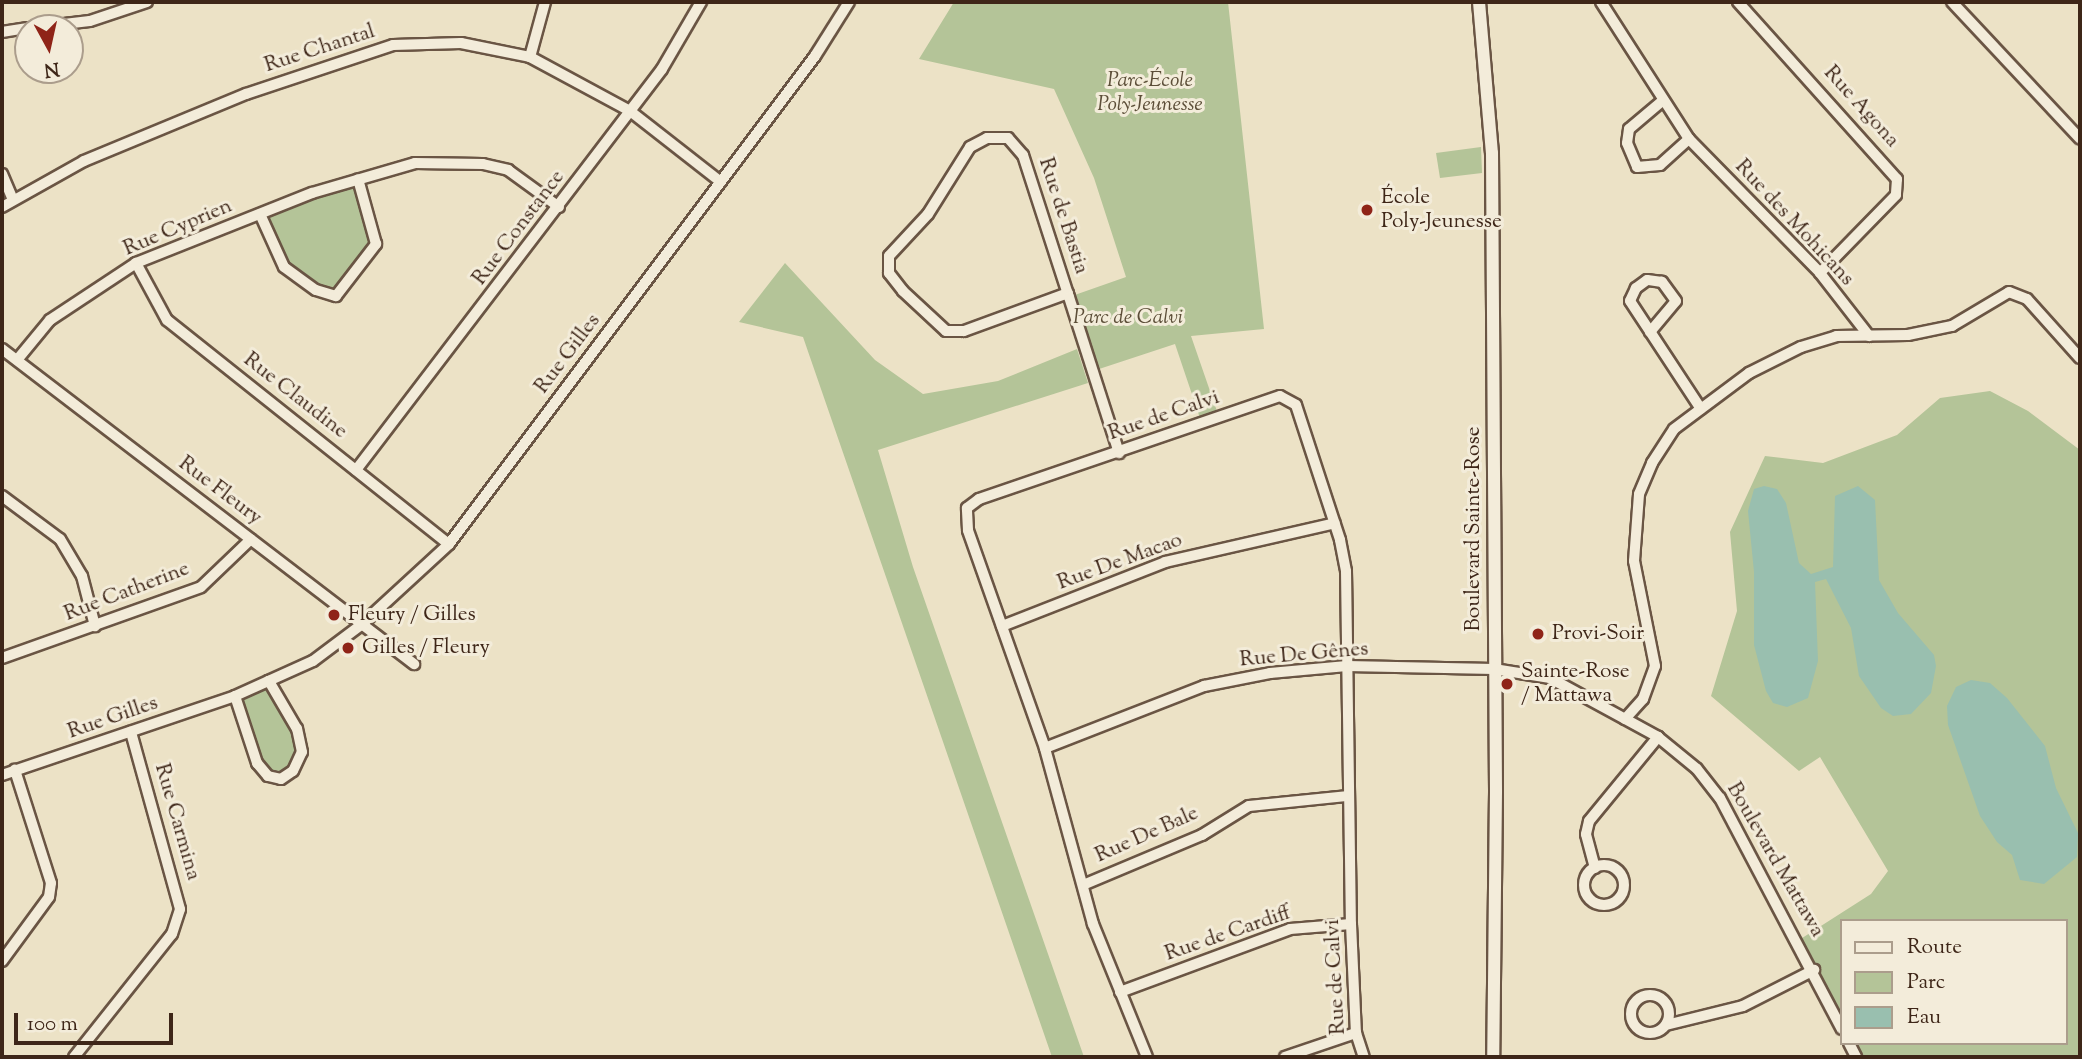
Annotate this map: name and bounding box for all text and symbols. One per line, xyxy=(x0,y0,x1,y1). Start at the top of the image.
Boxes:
north arrow xyxy=(14,14,84,84)
street label: Rue Chantal xyxy=(262,19,378,79)
text: N xyxy=(42,54,61,83)
street label: Rue Agona xyxy=(1818,61,1904,153)
park label: Parc-École Poly-Jeunesse xyxy=(1097,68,1203,118)
street label: Rue de Bastia xyxy=(1032,155,1094,277)
street label: Rue des Mohicans xyxy=(1729,155,1859,291)
street label: Rue Constance xyxy=(468,165,570,291)
place label: École Poly-Jeunesse xyxy=(1381,185,1502,235)
street label: Rue Cyprien xyxy=(120,194,236,262)
marker: École Poly-Jeunesse xyxy=(1359,202,1375,218)
park label: Parc de Calvi xyxy=(1073,305,1183,331)
street label: Rue Gilles xyxy=(530,309,606,399)
street label: Rue Claudine xyxy=(238,348,352,444)
street label: Rue de Calvi xyxy=(1105,385,1223,447)
street label: Boulevard Sainte-Rose xyxy=(1461,427,1487,631)
street label: Rue Fleury xyxy=(173,451,267,531)
street label: Rue De Macao xyxy=(1054,528,1186,596)
street label: Rue Catherine xyxy=(61,557,193,627)
place label: Fleury / Gilles xyxy=(348,602,476,628)
marker: Fleury / Gilles xyxy=(326,607,342,623)
place label: Provi-Soir xyxy=(1552,621,1644,647)
marker: Provi-Soir xyxy=(1530,626,1546,642)
place label: Gilles / Fleury xyxy=(362,635,490,661)
street label: Rue De Gênes xyxy=(1239,637,1369,673)
marker: Gilles / Fleury xyxy=(340,640,356,656)
place label: Sainte-Rose / Mattawa xyxy=(1521,659,1629,709)
marker: Sainte-Rose / Mattawa xyxy=(1499,676,1515,692)
street label: Rue Gilles xyxy=(65,691,161,745)
street label: Rue Carmina xyxy=(148,761,206,883)
street label: Boulevard Mattawa xyxy=(1720,778,1830,942)
street label: Rue De Bale xyxy=(1092,801,1202,869)
street label: Rue de Cardiff xyxy=(1162,901,1294,967)
street label: Rue de Calvi xyxy=(1320,919,1352,1035)
legend xyxy=(1840,919,2068,1045)
text: Route xyxy=(1907,933,1962,963)
text: Parc xyxy=(1907,968,1945,998)
scale bar xyxy=(18,1000,177,1044)
text: Eau xyxy=(1907,1003,1941,1033)
text: 100 m xyxy=(27,1010,78,1040)

